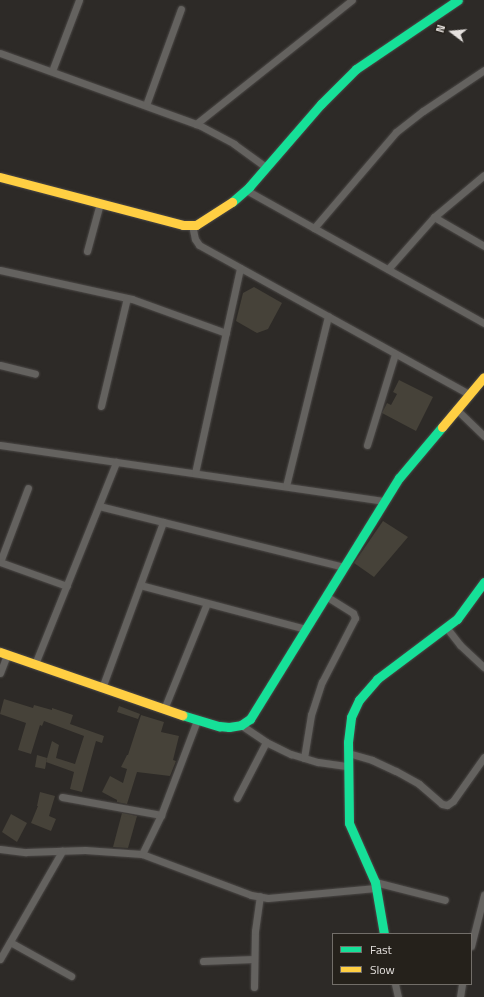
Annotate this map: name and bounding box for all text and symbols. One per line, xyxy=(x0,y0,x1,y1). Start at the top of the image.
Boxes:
north arrow xyxy=(432,12,472,52)
text: N xyxy=(432,23,449,35)
legend xyxy=(332,933,472,985)
text: Fast xyxy=(370,940,392,959)
text: Slow xyxy=(370,960,395,979)

